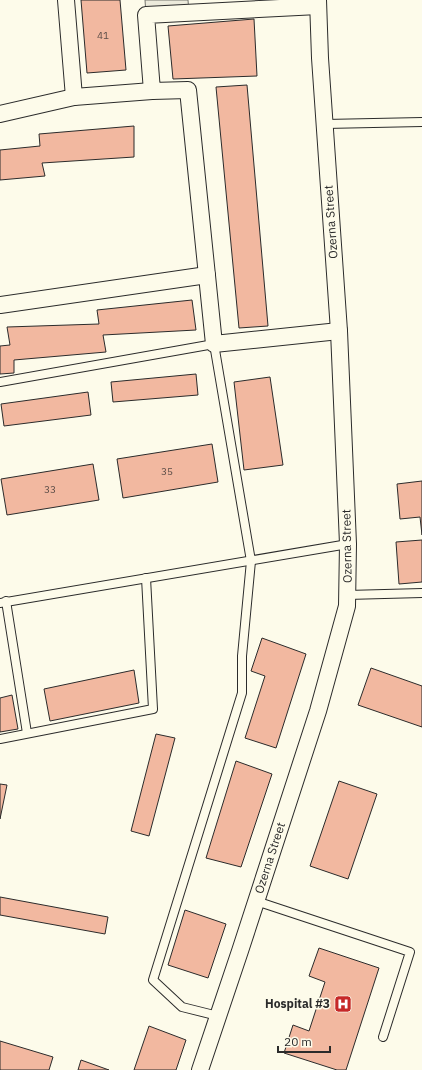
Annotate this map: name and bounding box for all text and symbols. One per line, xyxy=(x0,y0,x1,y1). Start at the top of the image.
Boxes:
house number: 41 xyxy=(97,29,109,42)
street label: Ozerna Street xyxy=(320,185,341,259)
house number: 35 xyxy=(161,465,173,478)
house number: 33 xyxy=(44,483,56,496)
street label: Ozerna Street xyxy=(338,509,355,583)
street label: Ozerna Street xyxy=(251,820,288,895)
hospital icon: Hospital #3 xyxy=(333,994,353,1014)
place label: Hospital #3 xyxy=(265,996,330,1011)
scale bar xyxy=(278,1028,330,1054)
text: 20 m xyxy=(284,1034,312,1049)

